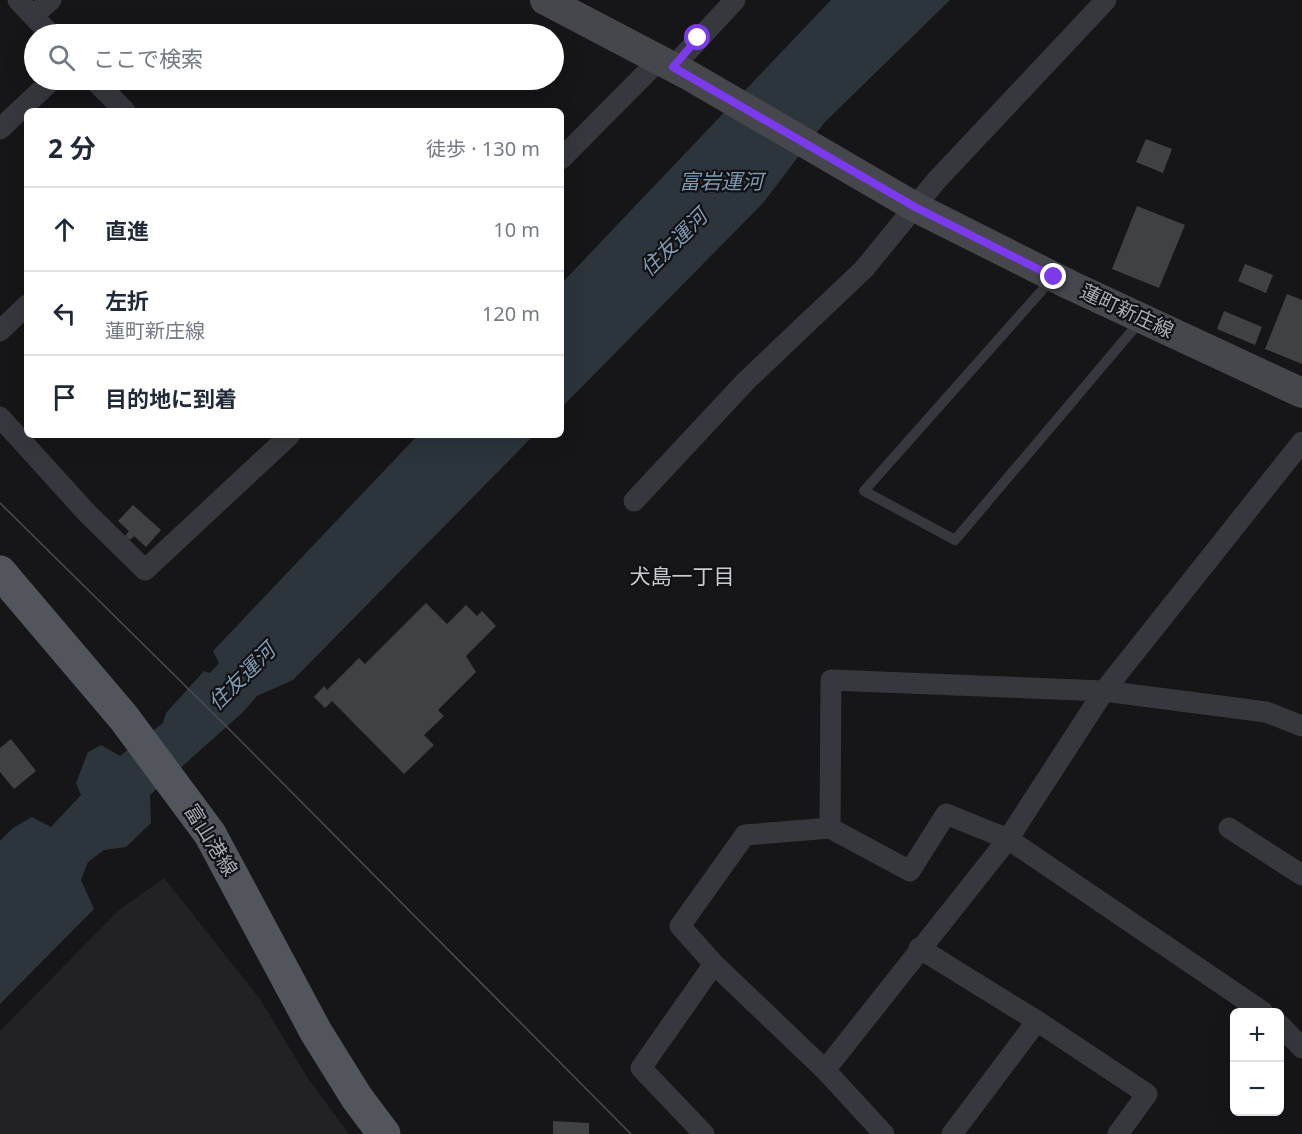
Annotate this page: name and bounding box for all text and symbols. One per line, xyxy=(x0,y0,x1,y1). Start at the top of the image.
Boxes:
search box xyxy=(24,24,564,90)
route start xyxy=(684,24,710,50)
icon: search xyxy=(45,41,78,74)
text: ここで検索 xyxy=(93,43,203,73)
text: 2 分 xyxy=(48,130,96,166)
text: 徒歩 · 130 m xyxy=(426,135,540,162)
water label: 富岩運河 xyxy=(679,167,767,195)
water label: 住友運河 xyxy=(634,200,716,282)
icon: ahead xyxy=(48,213,81,246)
text: 直進 xyxy=(105,215,149,245)
text: 10 m xyxy=(493,216,540,243)
route end xyxy=(1040,263,1066,289)
street label: 蓮町新庄線 xyxy=(1076,277,1178,344)
text: 左折 xyxy=(105,285,149,315)
icon: left xyxy=(48,297,81,330)
text: 120 m xyxy=(482,300,540,327)
text: 蓮町新庄線 xyxy=(105,317,205,344)
icon: arrive xyxy=(48,381,81,414)
text: 目的地に到着 xyxy=(105,383,237,413)
district label: 犬島一丁目 xyxy=(630,562,735,590)
water label: 住友運河 xyxy=(202,634,284,716)
street label: 富山港線 xyxy=(179,799,244,881)
map controls xyxy=(1230,1008,1284,1116)
button: + xyxy=(1230,1008,1284,1062)
button: − xyxy=(1230,1062,1284,1116)

